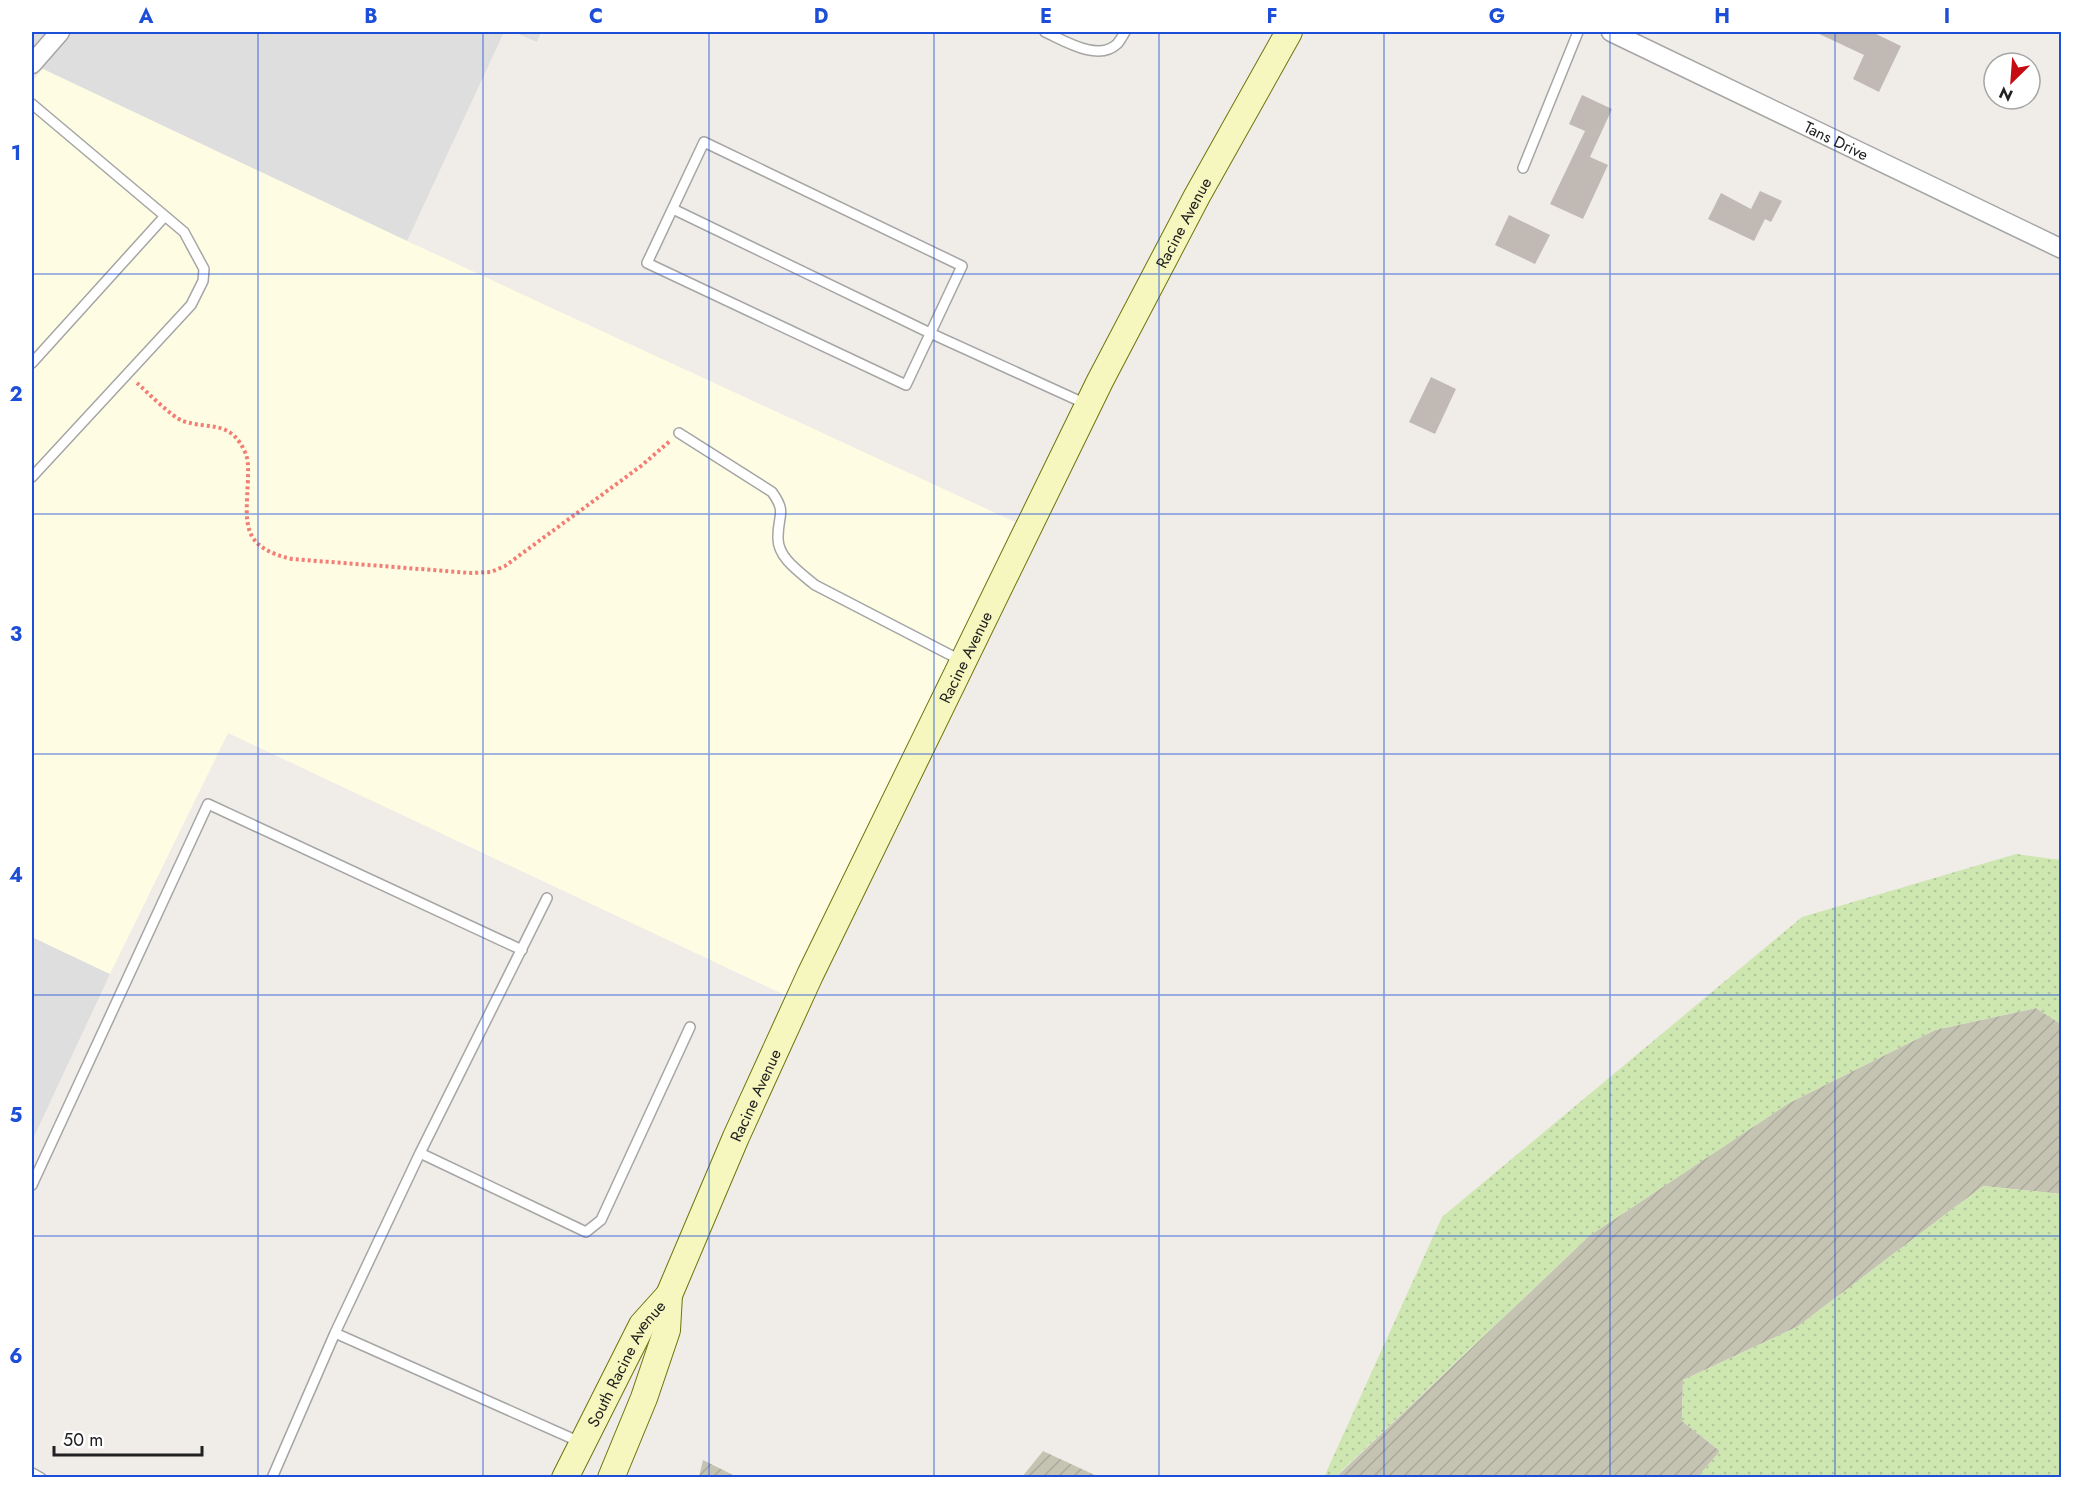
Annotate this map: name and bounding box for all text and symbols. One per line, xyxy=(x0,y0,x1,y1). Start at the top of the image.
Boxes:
text: A xyxy=(138,2,154,31)
text: B xyxy=(364,2,378,31)
text: C xyxy=(589,2,603,31)
text: D xyxy=(814,2,828,31)
text: E xyxy=(1040,2,1052,31)
text: F xyxy=(1266,2,1278,31)
text: G xyxy=(1489,2,1505,31)
text: H xyxy=(1714,2,1730,31)
text: I xyxy=(1944,2,1950,31)
north arrow xyxy=(1982,51,2042,111)
text: N xyxy=(1995,81,2016,107)
street label: Tans Drive xyxy=(1800,116,1872,166)
text: 1 xyxy=(11,139,21,168)
street label: Racine Avenue xyxy=(1150,173,1217,272)
text: 2 xyxy=(9,380,23,409)
street label: Racine Avenue xyxy=(933,607,998,707)
text: 3 xyxy=(10,620,22,649)
text: 4 xyxy=(9,861,23,890)
street label: Racine Avenue xyxy=(724,1045,787,1146)
text: 5 xyxy=(10,1101,23,1130)
street label: South Racine Avenue xyxy=(582,1295,671,1431)
text: 6 xyxy=(9,1342,23,1371)
scale bar xyxy=(54,1419,202,1457)
text: 50 m xyxy=(63,1427,103,1453)

